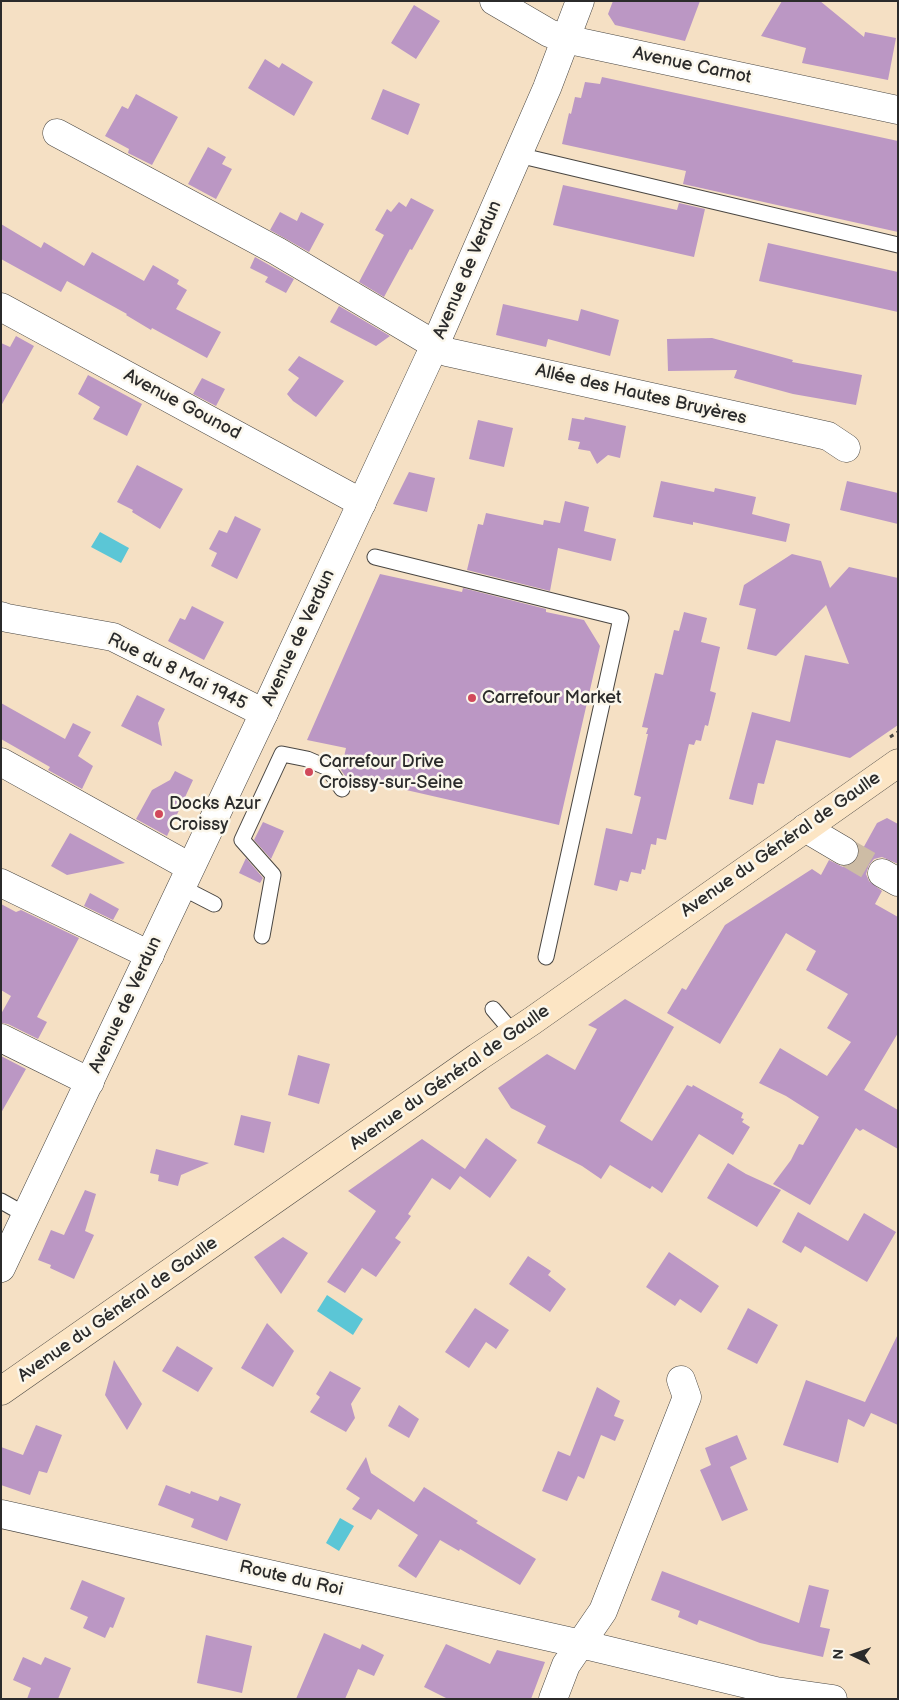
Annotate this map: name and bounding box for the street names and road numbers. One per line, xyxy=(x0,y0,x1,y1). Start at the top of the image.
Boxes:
street label: Avenue Carnot xyxy=(631,43,753,89)
street label: Avenue de Verdun xyxy=(429,198,507,342)
street label: Allée des Hautes Bruyères xyxy=(533,360,749,430)
street label: Avenue Gounod xyxy=(120,365,244,445)
street label: Avenue de Verdun xyxy=(258,566,340,710)
street label: Rue du 8 Mai 1945 xyxy=(104,629,250,715)
street label: Avenue du Général de Gaulle xyxy=(677,768,885,922)
street label: Avenue de Verdun xyxy=(85,933,167,1077)
street label: Avenue du Général de Gaulle xyxy=(346,1001,554,1155)
street label: Avenue du Général de Gaulle xyxy=(14,1233,222,1387)
street label: Route du Roi xyxy=(237,1557,345,1601)

